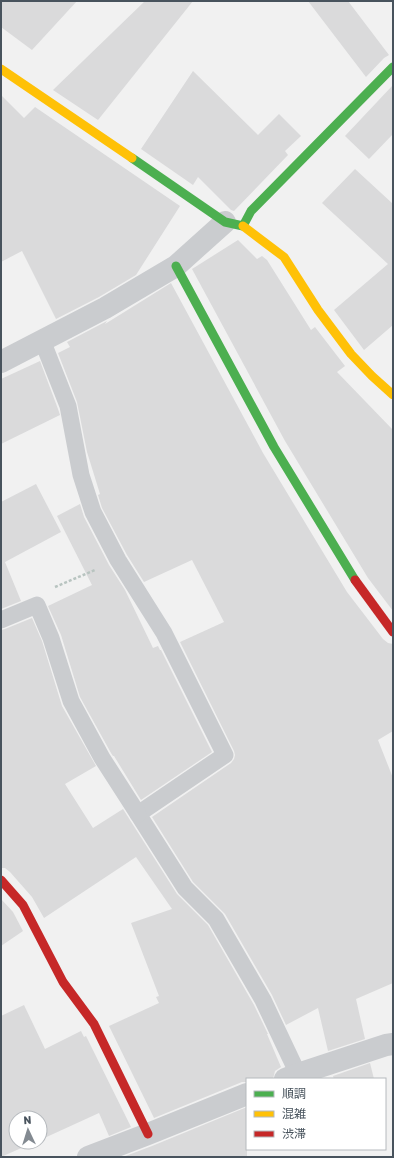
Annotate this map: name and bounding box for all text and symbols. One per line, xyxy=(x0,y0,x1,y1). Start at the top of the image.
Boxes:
legend xyxy=(246,1078,386,1150)
text: 順調 xyxy=(282,1087,306,1101)
text: 混雑 xyxy=(282,1107,306,1121)
north arrow xyxy=(8,1110,48,1150)
text: N xyxy=(23,1114,32,1127)
text: 渋滞 xyxy=(282,1127,306,1141)

